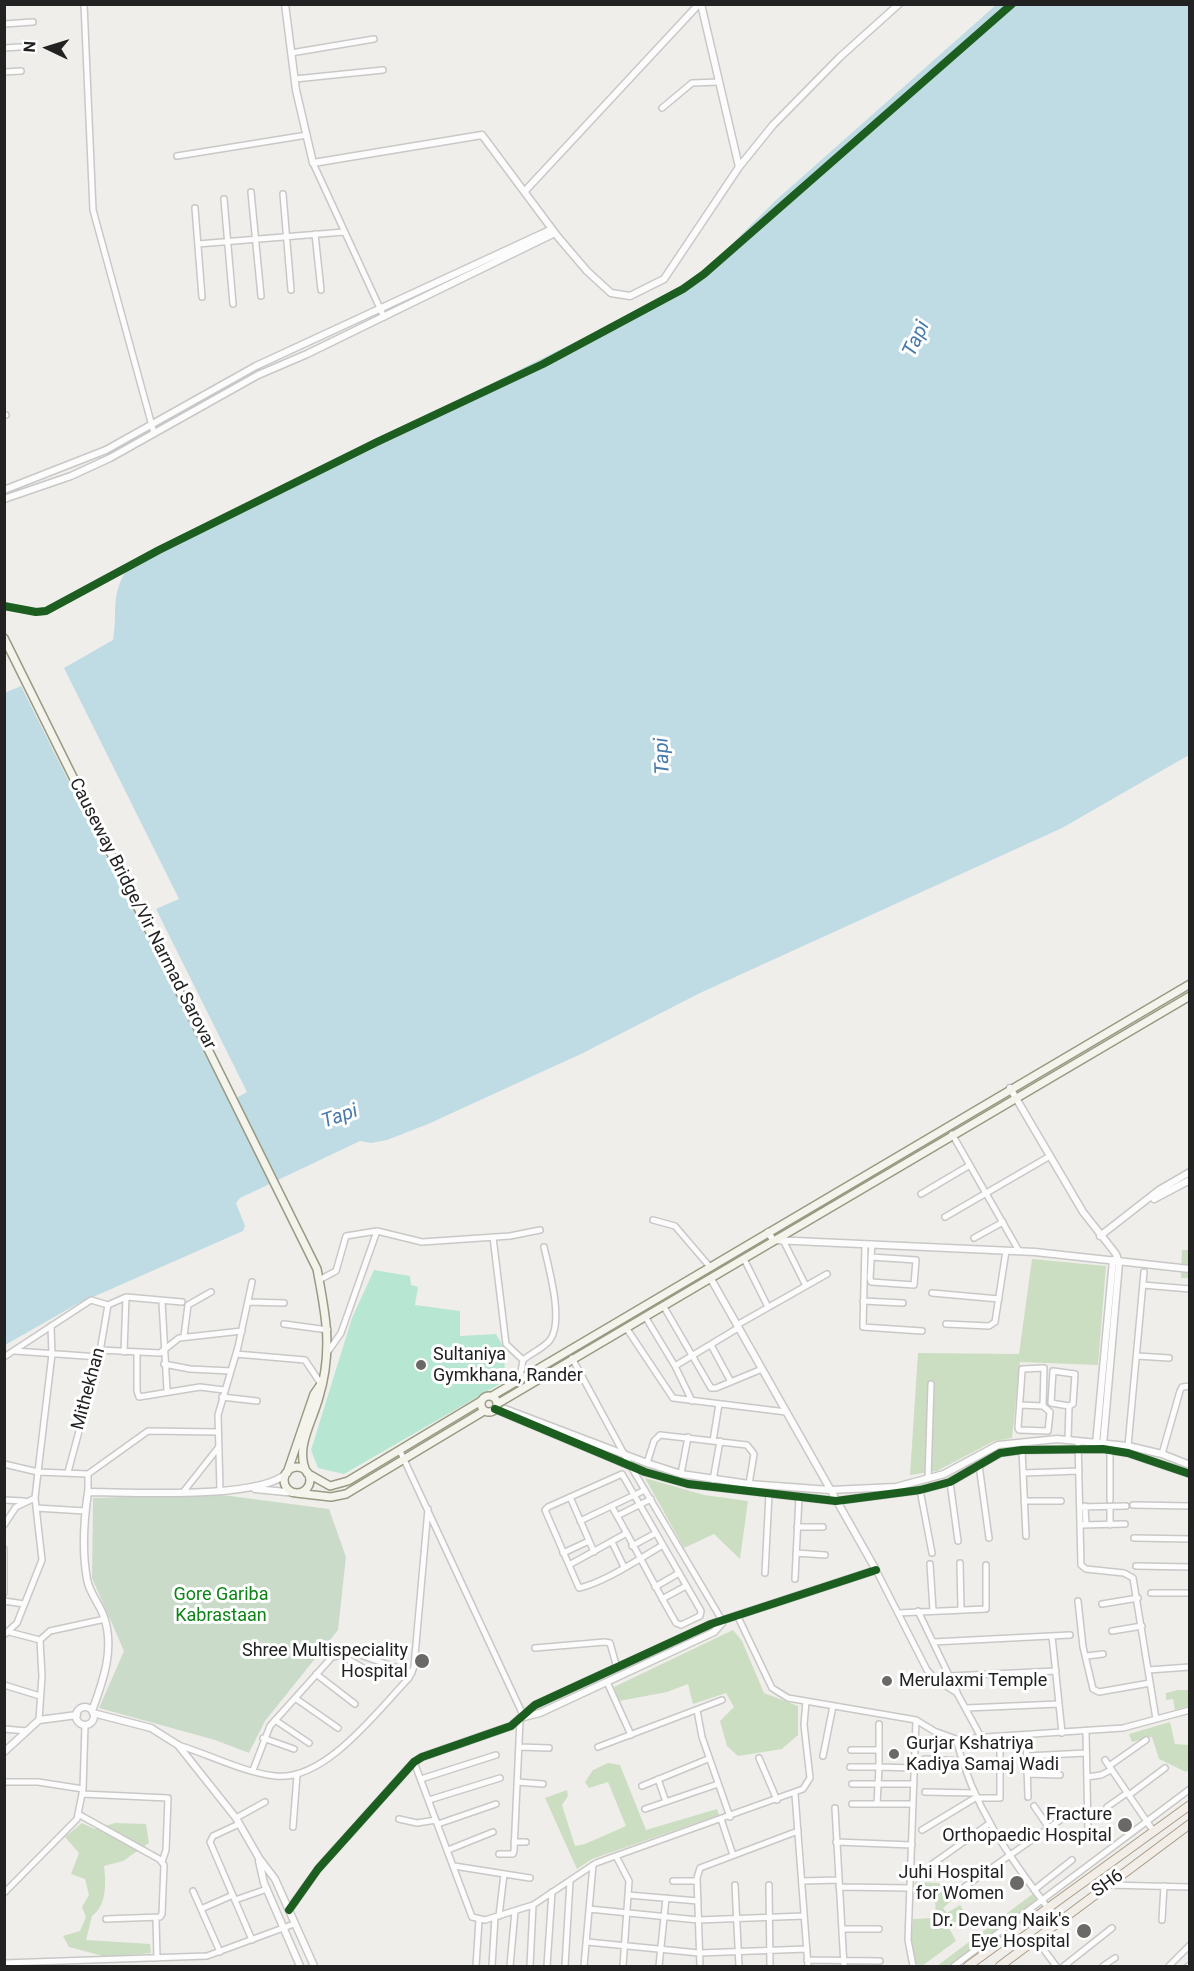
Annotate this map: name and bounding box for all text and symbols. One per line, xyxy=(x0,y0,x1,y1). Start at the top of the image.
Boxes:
north arrow xyxy=(18,18,78,78)
text: N xyxy=(20,40,39,53)
water label: Tapi xyxy=(898,317,936,361)
water label: Tapi xyxy=(650,737,676,775)
street label: Causeway Bridge/Vir Narmad Sarovar xyxy=(64,775,220,1053)
water label: Tapi xyxy=(319,1100,361,1134)
place label: Sultaniya Gymkhana, Rander xyxy=(433,1344,583,1386)
street label: Mithekhan xyxy=(68,1346,110,1432)
marker: Sultaniya Gymkhana, Rander xyxy=(414,1358,428,1372)
park label: Gore Gariba Kabrastaan xyxy=(174,1584,268,1626)
place label: Shree Multispeciality Hospital xyxy=(242,1640,408,1682)
marker: Shree Multispeciality Hospital xyxy=(413,1652,431,1670)
place label: Merulaxmi Temple xyxy=(899,1670,1047,1692)
marker: Merulaxmi Temple xyxy=(880,1674,894,1688)
place label: Gurjar Kshatriya Kadiya Samaj Wadi xyxy=(906,1733,1059,1776)
marker: Gurjar Kshatriya Kadiya Samaj Wadi xyxy=(887,1747,901,1761)
place label: Fracture Orthopaedic Hospital xyxy=(942,1804,1112,1846)
marker: Fracture Orthopaedic Hospital xyxy=(1116,1816,1134,1834)
place label: Juhi Hospital for Women xyxy=(898,1862,1004,1904)
street label: SH6 xyxy=(1088,1865,1128,1903)
marker: Juhi Hospital for Women xyxy=(1008,1874,1026,1892)
place label: Dr. Devang Naik's Eye Hospital xyxy=(932,1910,1070,1952)
marker: Dr. Devang Naik's Eye Hospital xyxy=(1075,1922,1093,1940)

